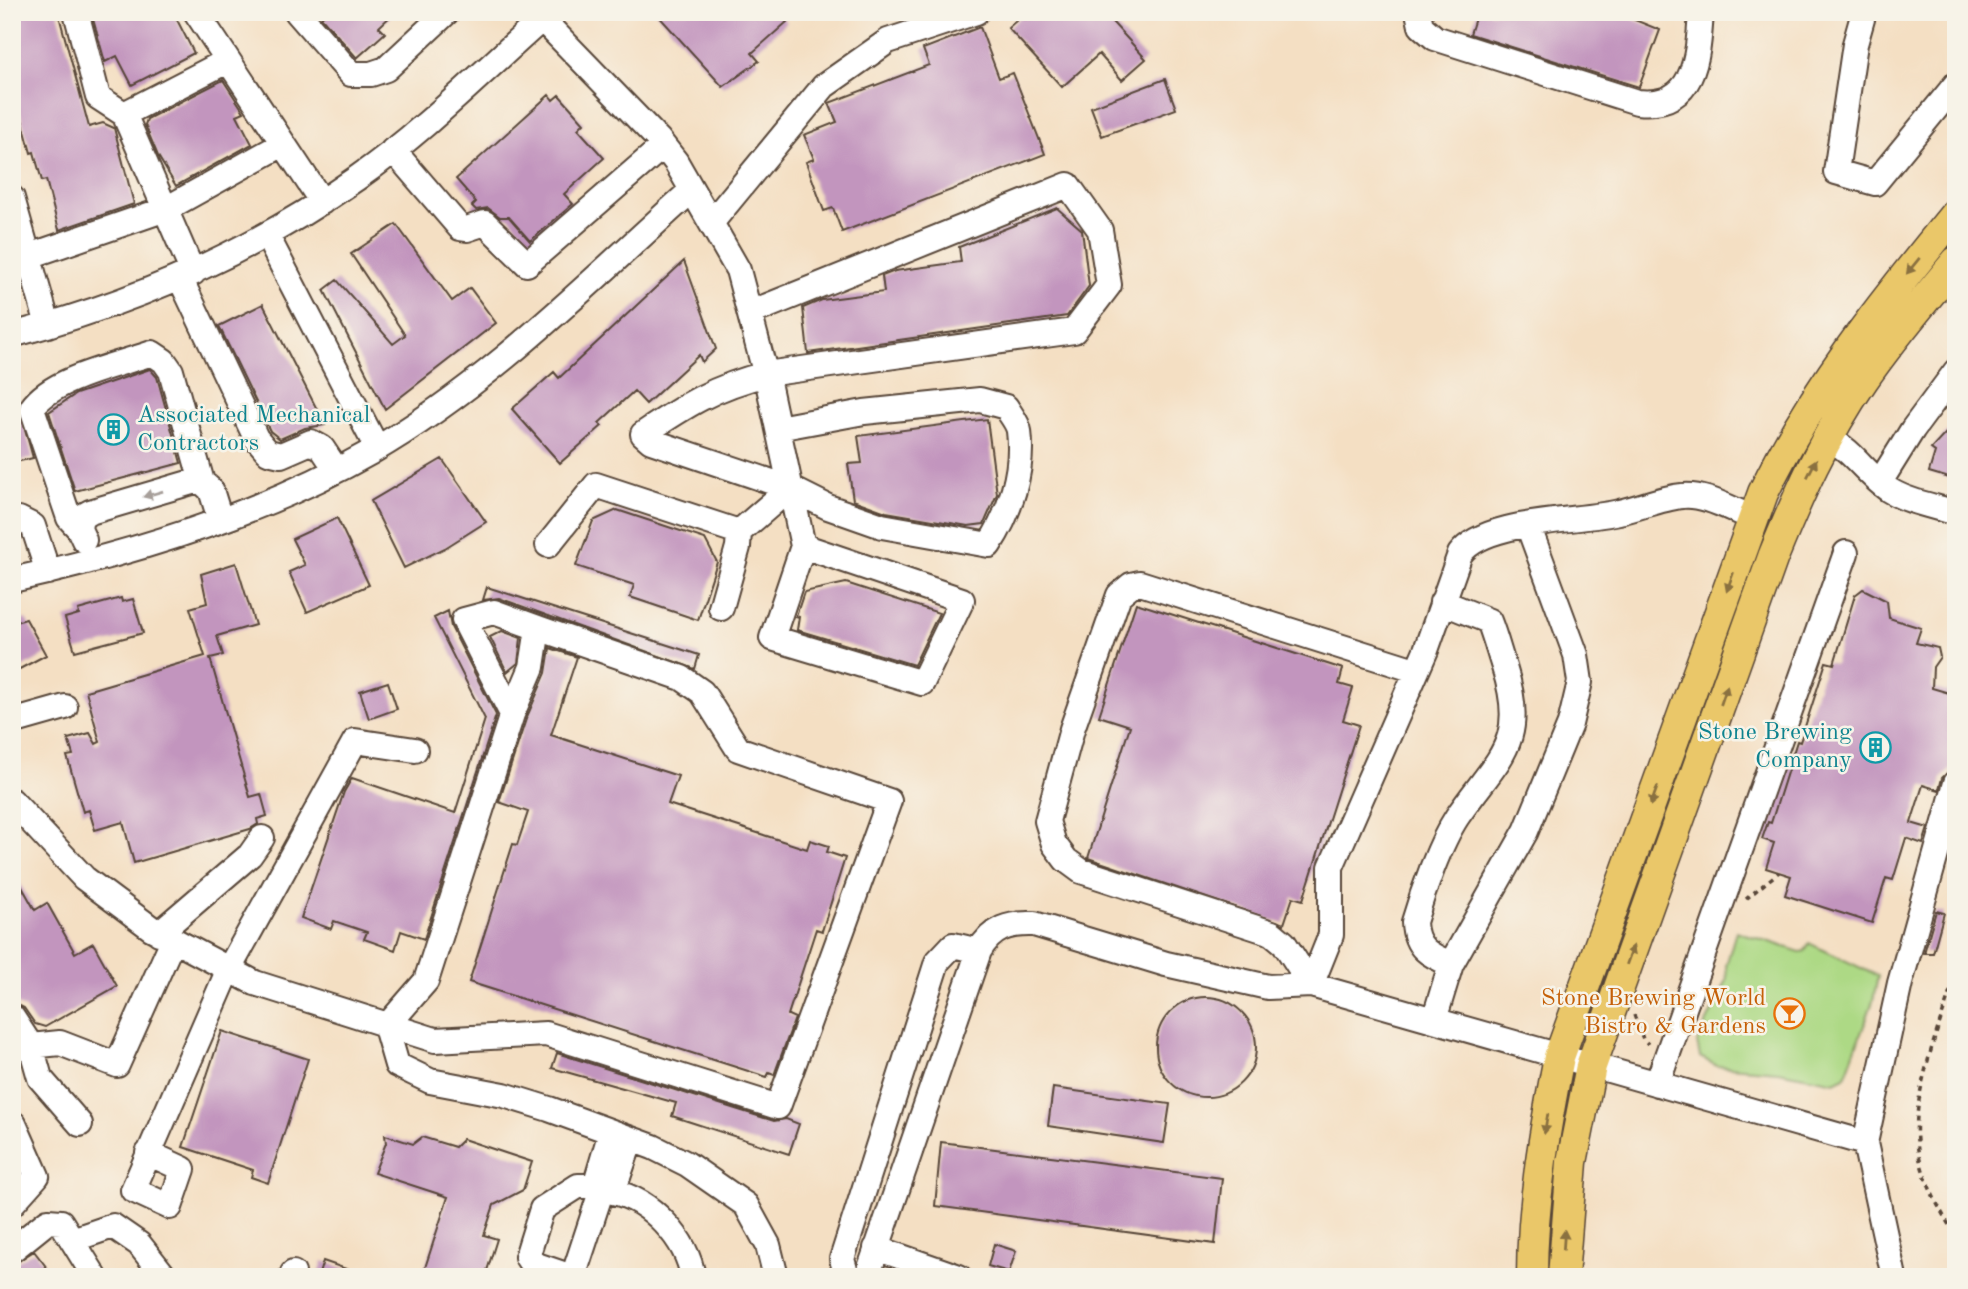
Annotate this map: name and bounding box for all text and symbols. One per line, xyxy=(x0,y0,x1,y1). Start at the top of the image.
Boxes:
one-way arrow xyxy=(1906,257,1921,274)
place label: Associated Mechanical Contractors xyxy=(137,404,370,456)
building icon: Associated Mechanical Contractors xyxy=(97,413,131,447)
one-way arrow xyxy=(1806,457,1818,477)
one-way arrow xyxy=(142,489,163,499)
one-way arrow xyxy=(1724,571,1735,592)
one-way arrow xyxy=(1719,685,1730,706)
place label: Stone Brewing Company xyxy=(1698,721,1852,773)
building icon: Stone Brewing Company xyxy=(1858,730,1892,764)
one-way arrow xyxy=(1648,786,1659,807)
one-way arrow xyxy=(1625,945,1636,966)
place label: Stone Brewing World Bistro & Gardens xyxy=(1541,987,1766,1039)
bar icon: Stone Brewing World Bistro & Gardens xyxy=(1772,996,1806,1030)
one-way arrow xyxy=(1540,1113,1551,1135)
one-way arrow xyxy=(1559,1229,1570,1251)

